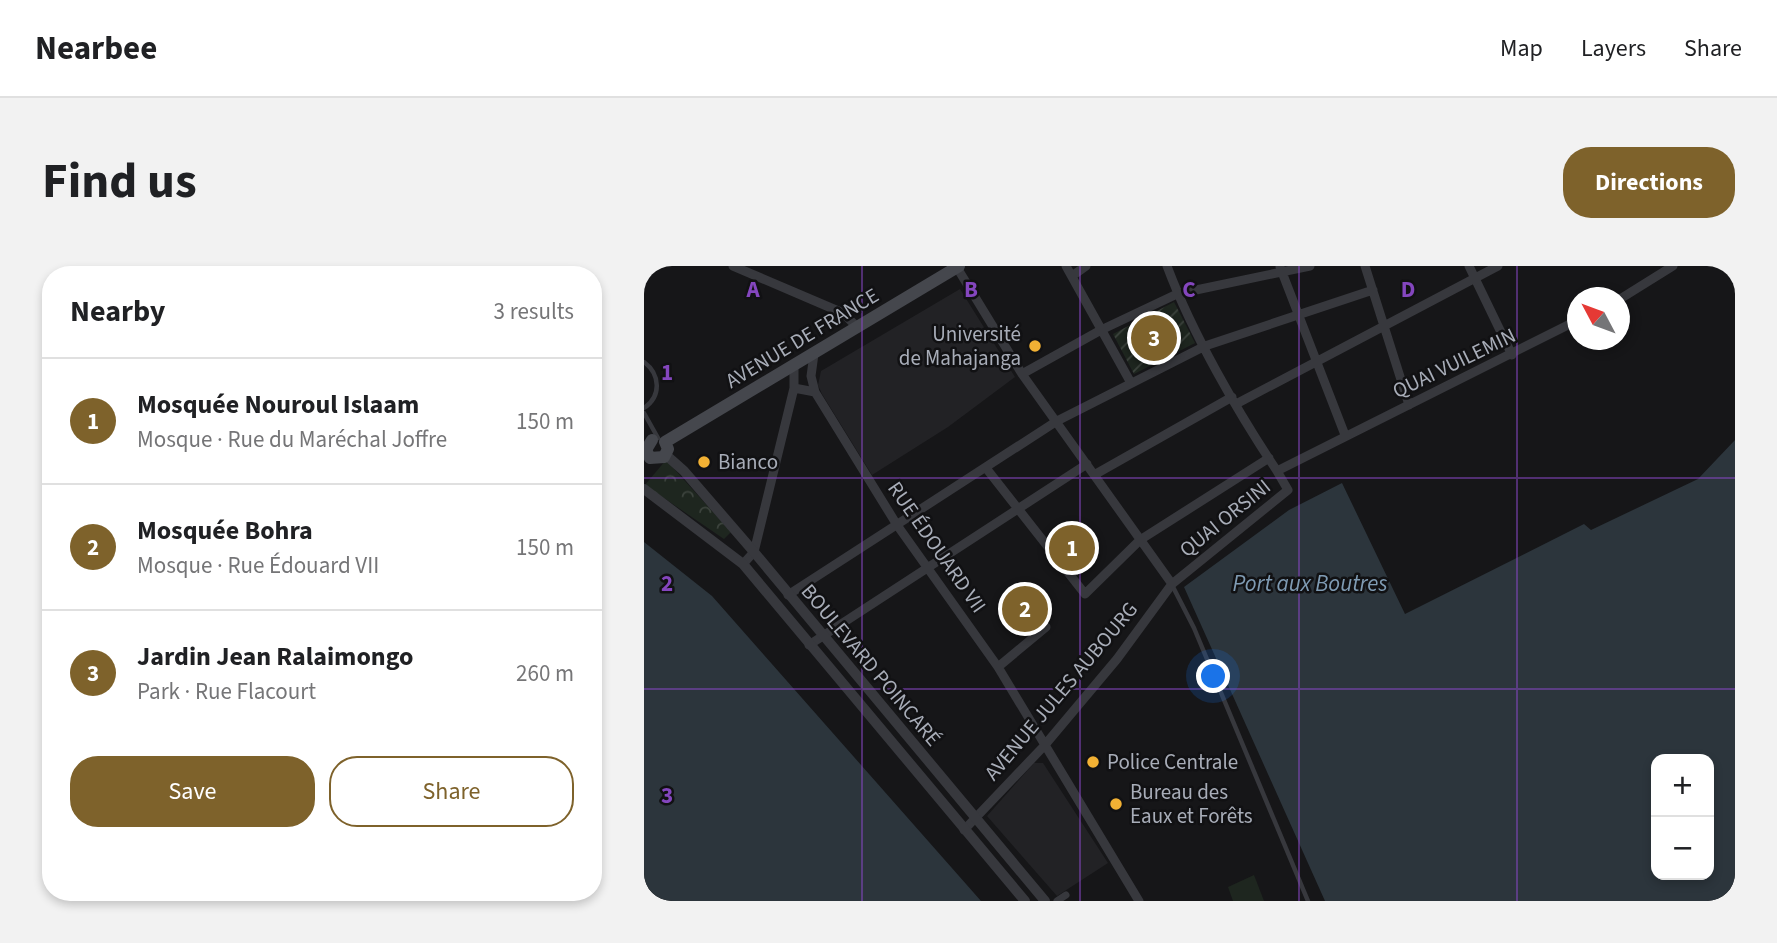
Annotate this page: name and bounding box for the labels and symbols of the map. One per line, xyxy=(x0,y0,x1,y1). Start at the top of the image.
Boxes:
text: B xyxy=(964,273,978,306)
text: C xyxy=(1182,273,1196,306)
text: D xyxy=(1401,273,1415,306)
street label: AVENUE DE FRANCE xyxy=(721,282,883,394)
north arrow xyxy=(1567,287,1630,350)
pin: 3 xyxy=(1131,312,1177,364)
place label: Université de Mahajanga xyxy=(899,319,1021,373)
street label: QUAI VUILEMIN xyxy=(1387,320,1521,406)
marker: Université de Mahajanga xyxy=(1027,338,1043,354)
text: 1 xyxy=(661,356,673,389)
place label: Bianco xyxy=(718,447,778,477)
marker: Bianco xyxy=(696,454,712,470)
street label: QUAI ORSINI xyxy=(1173,472,1277,564)
street label: RUE ÉDOUARD VII xyxy=(880,475,994,619)
pin: 1 xyxy=(1049,522,1095,574)
text: 2 xyxy=(661,567,673,600)
water label: Port aux Boutres xyxy=(1232,567,1388,600)
street label: BOULEVARD POINCARÉ xyxy=(794,577,948,753)
pin: 2 xyxy=(1002,583,1048,635)
street label: AVENUE JULES AUBOURG xyxy=(977,595,1145,787)
your location xyxy=(1196,659,1230,693)
place label: Police Centrale xyxy=(1107,747,1238,777)
marker: Police Centrale xyxy=(1085,754,1101,770)
place label: Bureau des Eaux et Forêts xyxy=(1130,777,1253,831)
text: 3 xyxy=(661,779,673,812)
marker: Bureau des Eaux et Forêts xyxy=(1108,796,1124,812)

